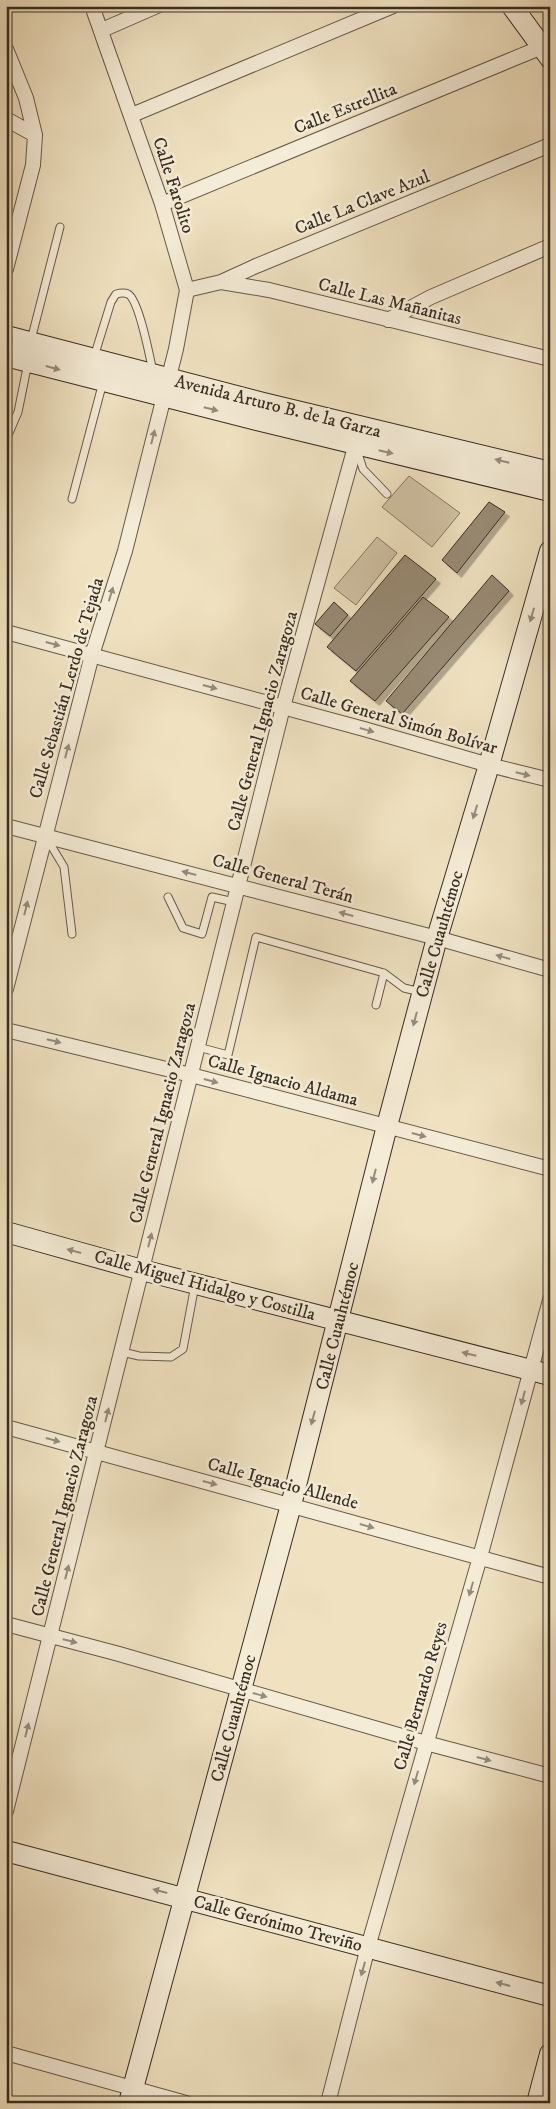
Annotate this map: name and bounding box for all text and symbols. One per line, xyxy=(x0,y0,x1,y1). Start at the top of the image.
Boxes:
street label: Calle Estrellita xyxy=(291,78,400,140)
street label: Calle Farolito xyxy=(147,134,199,236)
street label: Calle La Clave Azul xyxy=(292,166,434,240)
street label: Calle Las Mañanitas xyxy=(316,274,464,330)
one-way arrow xyxy=(46,364,61,372)
street label: Avenida Arturo B. de la Garza xyxy=(172,371,384,443)
one-way arrow xyxy=(203,405,218,413)
one-way arrow xyxy=(149,430,157,445)
one-way arrow xyxy=(378,448,393,456)
one-way arrow xyxy=(495,457,510,465)
street label: Calle Sebastián Lerdo de Tejada xyxy=(25,575,109,801)
one-way arrow xyxy=(108,587,116,602)
one-way arrow xyxy=(527,607,535,622)
street label: Calle General Ignacio Zaragoza xyxy=(223,609,303,834)
one-way arrow xyxy=(46,641,61,649)
street label: Calle General Simón Bolívar xyxy=(298,682,500,760)
one-way arrow xyxy=(203,683,218,691)
one-way arrow xyxy=(359,726,374,734)
one-way arrow xyxy=(63,743,71,758)
one-way arrow xyxy=(516,770,531,778)
one-way arrow xyxy=(471,805,479,820)
street label: Calle General Terán xyxy=(210,850,356,909)
street label: Calle Cuauhtémoc xyxy=(411,868,469,1000)
one-way arrow xyxy=(181,869,197,877)
one-way arrow xyxy=(23,901,31,916)
one-way arrow xyxy=(339,910,354,918)
one-way arrow xyxy=(495,952,510,960)
street label: Calle General Ignacio Zaragoza xyxy=(125,1000,201,1226)
one-way arrow xyxy=(411,1011,419,1026)
one-way arrow xyxy=(46,1038,61,1046)
street label: Calle Ignacio Aldama xyxy=(205,1050,361,1112)
one-way arrow xyxy=(204,1077,219,1085)
one-way arrow xyxy=(412,1131,427,1139)
one-way arrow xyxy=(370,1168,378,1183)
one-way arrow xyxy=(146,1232,154,1247)
street label: Calle Miguel Hidalgo y Costilla xyxy=(92,1246,318,1326)
one-way arrow xyxy=(67,1247,82,1255)
street label: Calle Cuauhtémoc xyxy=(311,1260,365,1393)
one-way arrow xyxy=(461,1349,476,1357)
one-way arrow xyxy=(518,1391,526,1406)
street label: Calle General Ignacio Zaragoza xyxy=(27,1393,103,1619)
one-way arrow xyxy=(103,1407,111,1422)
one-way arrow xyxy=(309,1411,317,1426)
one-way arrow xyxy=(46,1436,61,1444)
street label: Calle Ignacio Allende xyxy=(205,1453,361,1515)
one-way arrow xyxy=(203,1479,218,1487)
one-way arrow xyxy=(359,1522,374,1530)
one-way arrow xyxy=(64,1565,72,1580)
one-way arrow xyxy=(466,1581,474,1596)
street label: Calle Bernardo Reyes xyxy=(389,1619,453,1773)
one-way arrow xyxy=(63,1637,78,1645)
street label: Calle Cuauhtémoc xyxy=(206,1652,262,1784)
one-way arrow xyxy=(253,1691,268,1699)
one-way arrow xyxy=(23,1722,31,1737)
one-way arrow xyxy=(476,1755,491,1763)
one-way arrow xyxy=(411,1771,419,1786)
one-way arrow xyxy=(153,1887,168,1895)
street label: Calle Gerónimo Treviño xyxy=(191,1891,365,1957)
one-way arrow xyxy=(359,1961,367,1976)
one-way arrow xyxy=(495,1979,510,1987)

